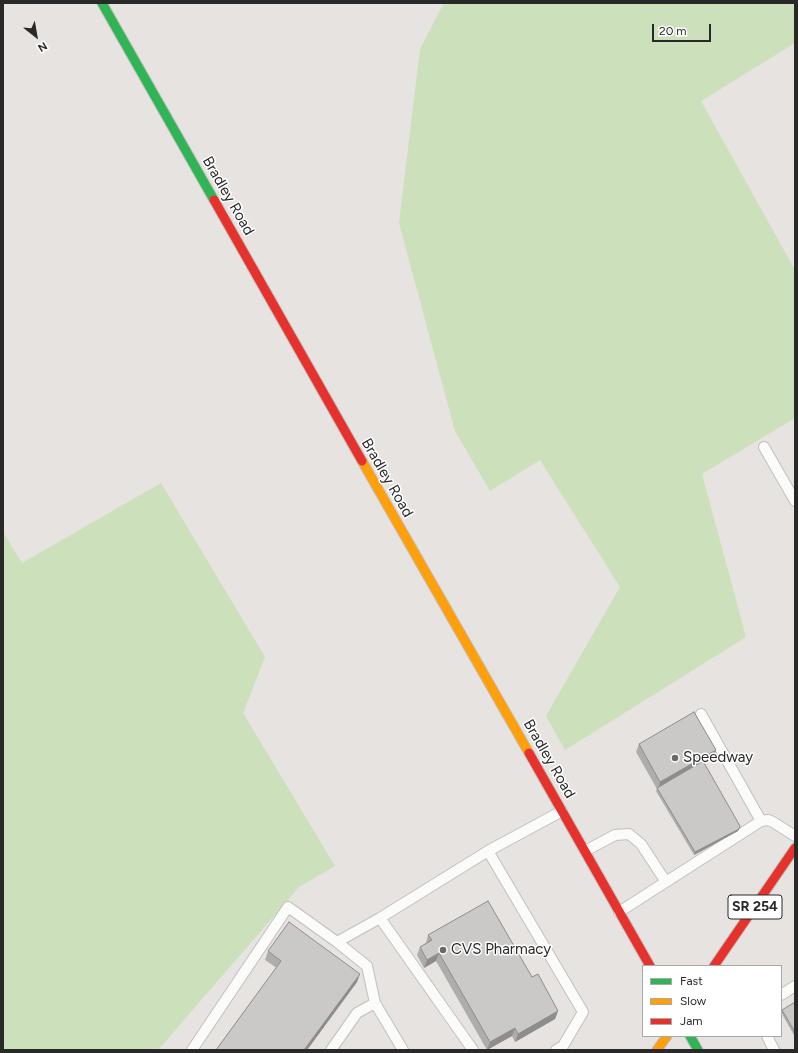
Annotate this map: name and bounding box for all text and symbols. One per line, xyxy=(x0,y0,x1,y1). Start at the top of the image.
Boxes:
north arrow xyxy=(16,16,56,56)
scale bar xyxy=(654,16,713,42)
text: 20 m xyxy=(659,24,687,38)
text: N xyxy=(35,39,49,54)
street label: Bradley Road xyxy=(198,153,258,239)
street label: Bradley Road xyxy=(357,435,417,521)
street label: Bradley Road xyxy=(519,716,579,802)
place label: Speedway xyxy=(683,749,753,767)
marker: Speedway xyxy=(670,753,680,763)
road number: SR 254 xyxy=(728,895,782,919)
place label: CVS Pharmacy xyxy=(451,941,551,959)
marker: CVS Pharmacy xyxy=(438,945,448,955)
legend xyxy=(642,965,782,1037)
text: Fast xyxy=(680,974,703,988)
text: Slow xyxy=(680,994,706,1008)
text: Jam xyxy=(680,1014,703,1028)

